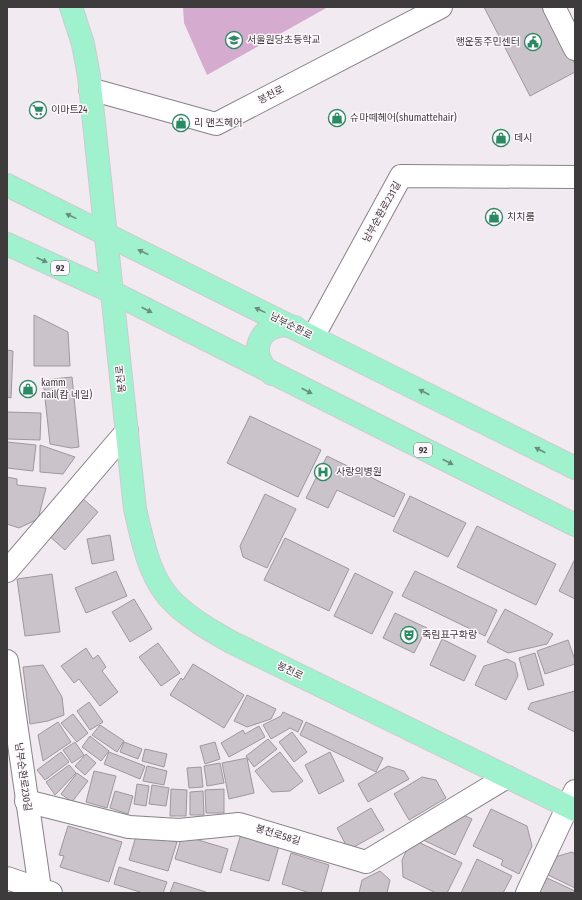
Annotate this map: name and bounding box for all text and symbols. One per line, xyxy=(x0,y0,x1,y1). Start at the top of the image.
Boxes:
school or university icon: 서울원당초등학교 xyxy=(224,30,244,50)
public building icon: 행운동주민센터 xyxy=(523,32,543,52)
place label: 서울원당초등학교 xyxy=(247,34,321,46)
place label: 행운동주민센터 xyxy=(456,36,520,48)
street label: 봉천로 xyxy=(256,83,286,107)
supermarket icon: 이마트24 xyxy=(28,100,48,120)
place label: 이마트24 xyxy=(51,104,88,116)
shop icon: 슈마떼헤어(shumattehair) xyxy=(327,108,347,128)
place label: 슈마떼헤어(shumattehair) xyxy=(350,111,457,124)
shop icon: 리 맨즈헤어 xyxy=(171,113,191,133)
place label: 리 맨즈헤어 xyxy=(194,117,242,129)
shop icon: 데시 xyxy=(491,128,511,148)
place label: 데시 xyxy=(514,132,532,144)
street label: 남부순환로231길 xyxy=(360,179,404,245)
shop icon: 치치룸 xyxy=(484,207,504,227)
place label: 치치룸 xyxy=(507,211,535,223)
one-way arrow xyxy=(65,213,77,219)
one-way arrow xyxy=(138,249,149,255)
one-way arrow xyxy=(37,257,48,263)
road number: 92 xyxy=(51,261,69,275)
one-way arrow xyxy=(141,307,153,313)
one-way arrow xyxy=(254,307,265,313)
street label: 남부순환로 xyxy=(268,310,314,342)
street label: 봉천로 xyxy=(114,365,128,393)
place label: kamm nail(캄 네일) xyxy=(41,377,92,401)
shop icon: kamm nail(캄 네일) xyxy=(18,379,38,399)
one-way arrow xyxy=(301,388,313,394)
one-way arrow xyxy=(418,389,430,395)
road number: 92 xyxy=(414,443,432,457)
one-way arrow xyxy=(534,447,546,453)
one-way arrow xyxy=(442,459,454,465)
hospital icon: 사랑의병원 xyxy=(313,462,333,482)
place label: 사랑의병원 xyxy=(336,466,382,478)
theatre icon: 죽림표구화랑 xyxy=(399,625,419,645)
place label: 죽림표구화랑 xyxy=(422,629,477,641)
street label: 봉천로 xyxy=(275,660,305,682)
street label: 남부순환로230길 xyxy=(12,742,34,812)
street label: 봉천로58길 xyxy=(254,822,302,848)

